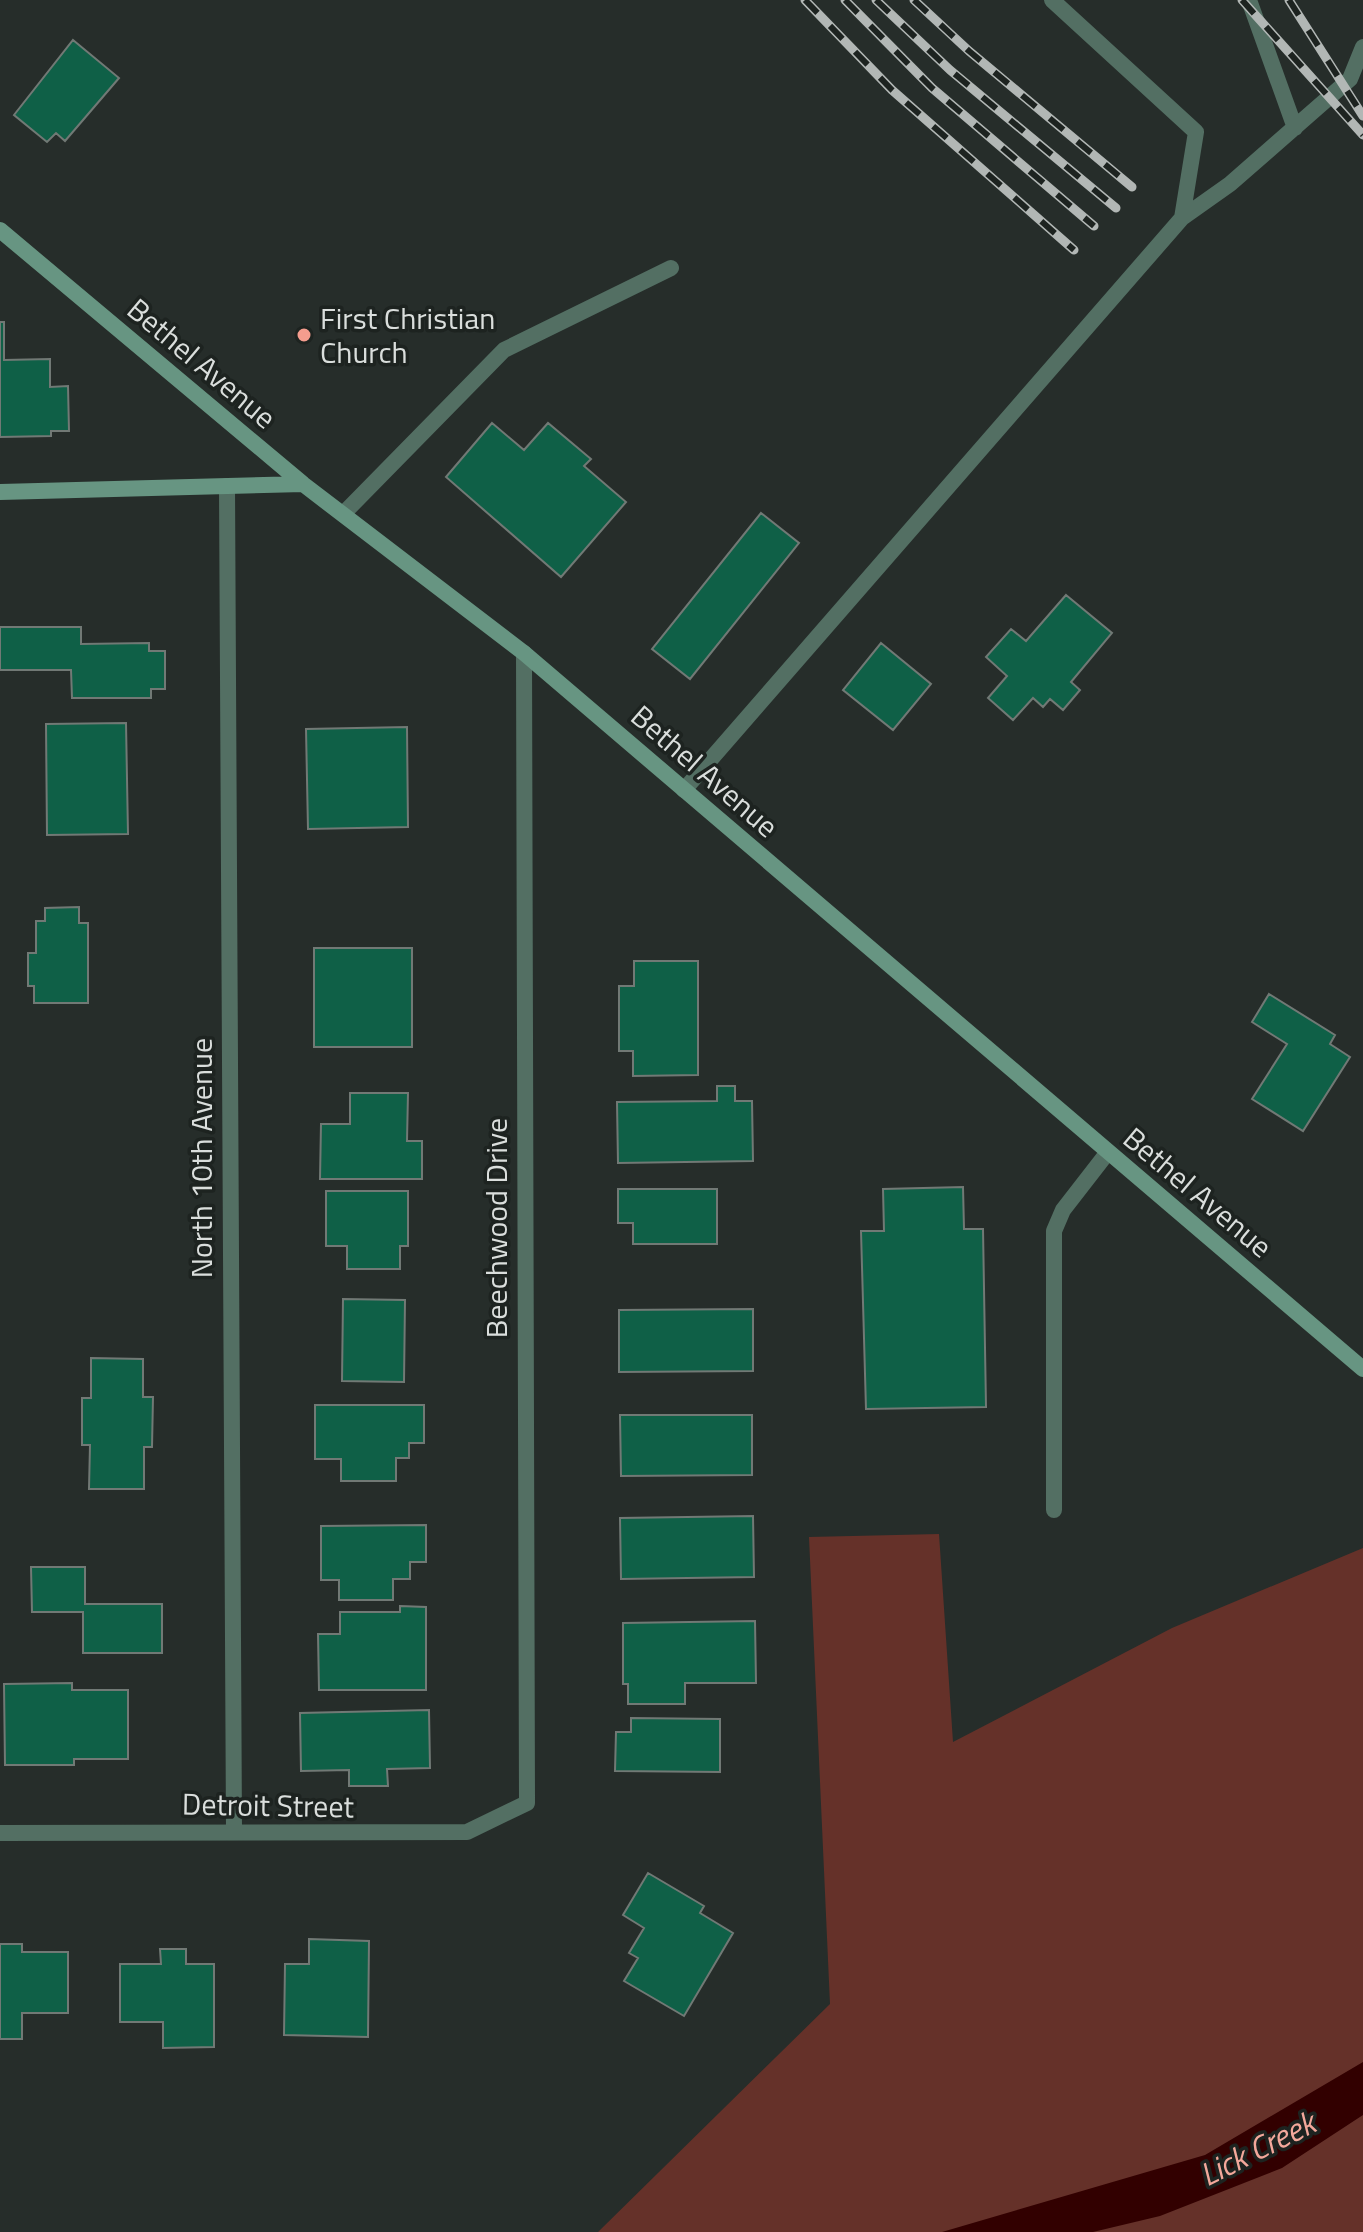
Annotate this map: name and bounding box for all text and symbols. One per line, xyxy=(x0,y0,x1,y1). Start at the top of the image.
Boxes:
street label: Bethel Avenue xyxy=(117,287,287,439)
place label: First Christian Church xyxy=(320,295,495,375)
marker: First Christian Church xyxy=(295,326,313,344)
street label: Bethel Avenue xyxy=(621,694,789,848)
street label: North 10th Avenue xyxy=(178,1038,224,1278)
street label: Bethel Avenue xyxy=(1113,1116,1283,1268)
street label: Beechwood Drive xyxy=(473,1118,519,1338)
street label: Detroit Street xyxy=(182,1781,355,1830)
water label: Lick Creek xyxy=(1191,2097,1327,2198)

